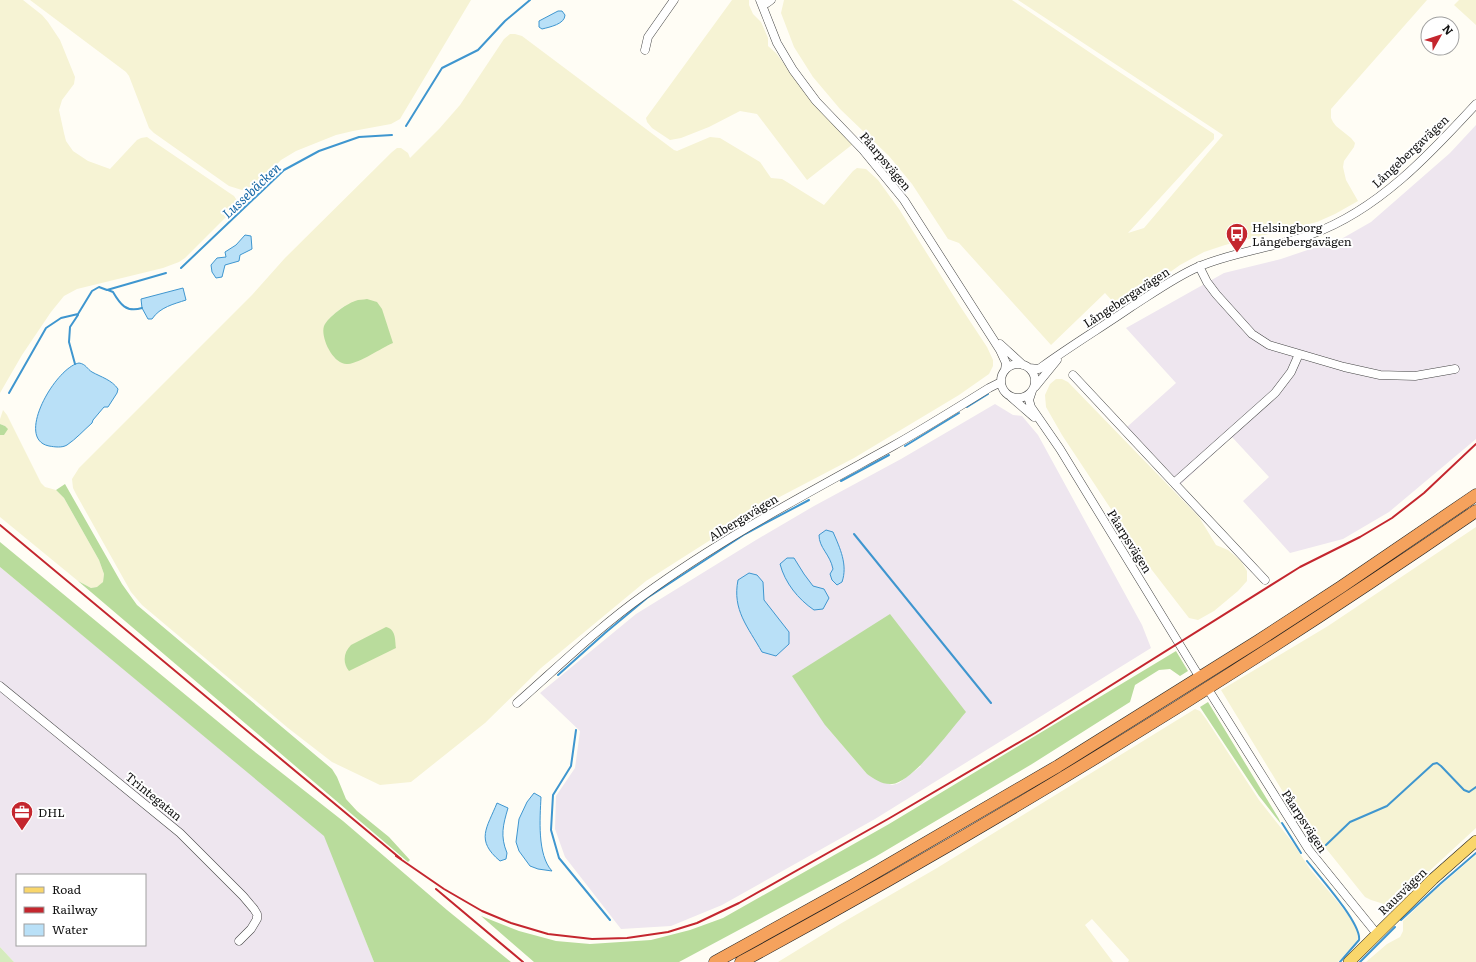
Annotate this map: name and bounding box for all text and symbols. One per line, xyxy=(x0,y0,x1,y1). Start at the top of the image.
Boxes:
north arrow xyxy=(1420,16,1460,56)
text: N xyxy=(1439,20,1458,38)
street label: Långebergavägen xyxy=(1367,110,1453,192)
street label: Påarpsvägen xyxy=(856,128,916,194)
water label: Lussebäcken xyxy=(218,158,285,222)
place label: Helsingborg Långebergavägen xyxy=(1252,218,1352,250)
bus stop icon: Helsingborg Långebergavägen xyxy=(1224,221,1250,254)
street label: Långebergavägen xyxy=(1079,262,1173,332)
street label: Albergavägen xyxy=(705,489,781,545)
street label: Påarpsvägen xyxy=(1103,506,1157,576)
street label: Trintegatan xyxy=(122,767,186,825)
street label: Påarpsvägen xyxy=(1278,786,1332,856)
office icon: DHL xyxy=(9,799,35,832)
place label: DHL xyxy=(38,803,65,821)
street label: Rausvägen xyxy=(1374,863,1430,919)
legend xyxy=(16,874,146,946)
text: Road xyxy=(52,880,82,898)
text: Railway xyxy=(52,900,98,918)
text: Water xyxy=(52,920,88,938)

